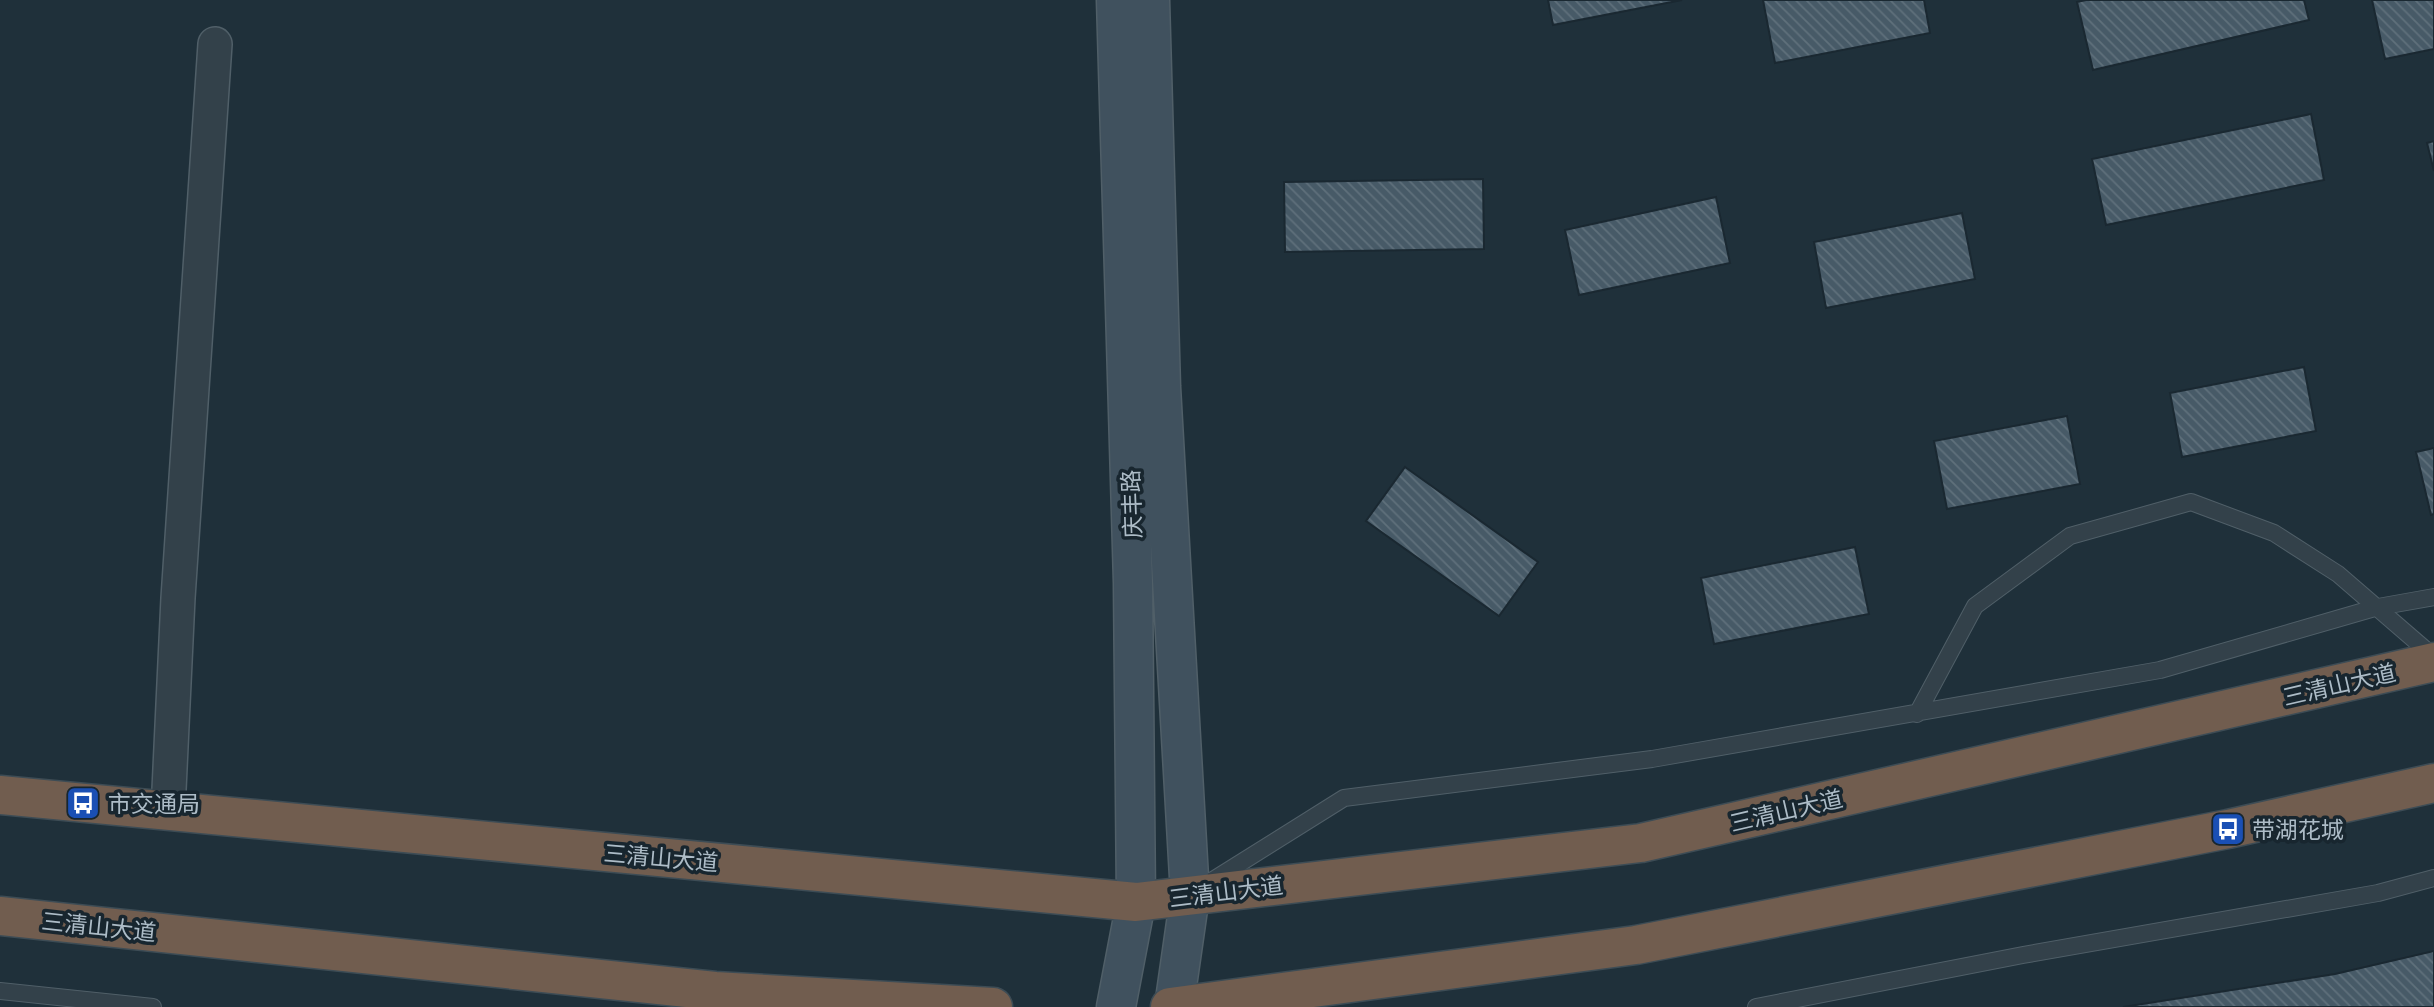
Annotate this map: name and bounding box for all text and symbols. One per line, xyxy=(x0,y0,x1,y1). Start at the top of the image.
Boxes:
street label: 庆丰路 xyxy=(1116,469,1146,539)
street label: 三清山大道 xyxy=(2280,657,2398,711)
street label: 三清山大道 xyxy=(1727,783,1845,837)
bus stop icon: 市交通局 xyxy=(64,784,102,822)
place label: 市交通局 xyxy=(108,789,200,817)
bus stop icon: 带湖花城 xyxy=(2209,810,2247,848)
place label: 带湖花城 xyxy=(2252,815,2344,843)
street label: 三清山大道 xyxy=(602,838,720,876)
street label: 三清山大道 xyxy=(1167,870,1285,912)
street label: 三清山大道 xyxy=(40,906,158,946)

